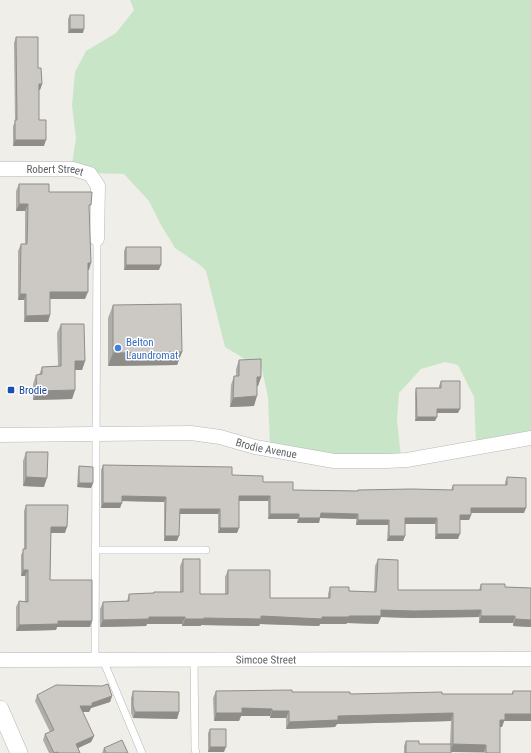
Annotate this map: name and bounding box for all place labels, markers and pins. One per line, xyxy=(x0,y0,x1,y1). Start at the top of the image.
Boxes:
place label: Belton Laundromat xyxy=(126,336,178,362)
marker: Belton Laundromat xyxy=(113,343,123,353)
place label: Brodie xyxy=(19,384,47,397)
marker: Brodie xyxy=(6,385,16,395)

